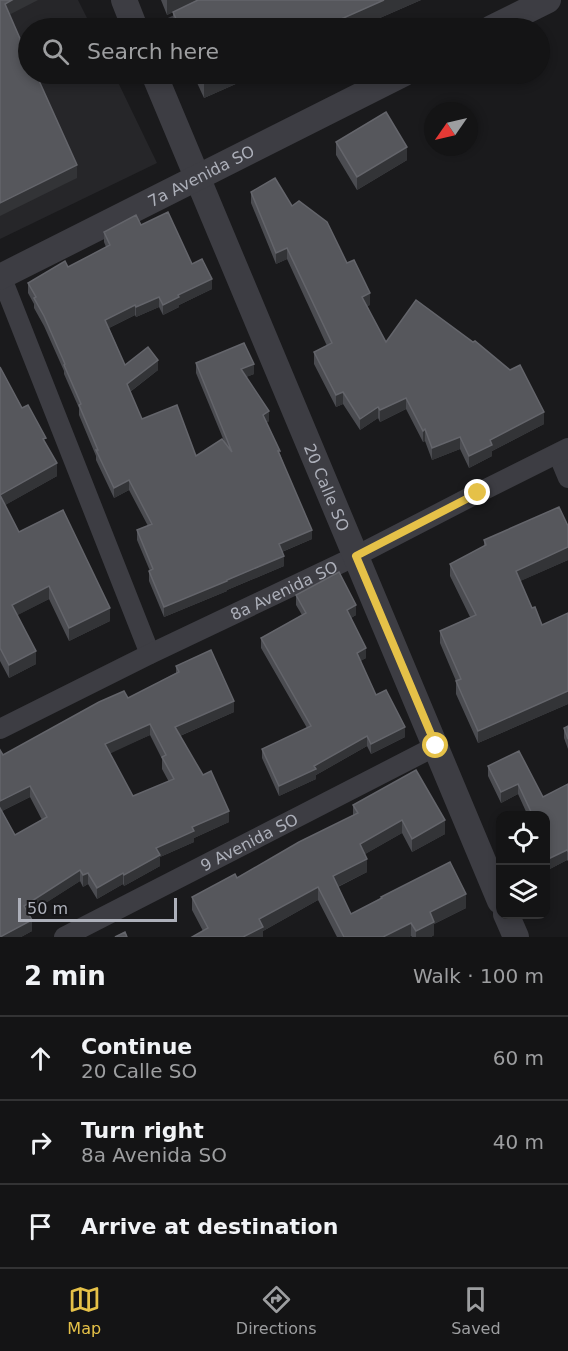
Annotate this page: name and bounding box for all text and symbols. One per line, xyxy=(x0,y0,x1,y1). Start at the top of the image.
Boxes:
search box xyxy=(18,18,550,84)
icon: search xyxy=(39,35,72,68)
text: Search here xyxy=(87,39,219,64)
north arrow xyxy=(424,102,478,156)
street label: 7a Avenida SO xyxy=(145,141,257,211)
street label: 20 Calle SO xyxy=(300,441,354,534)
route end xyxy=(464,479,490,505)
street label: 8a Avenida SO xyxy=(227,557,341,624)
route start xyxy=(422,732,448,758)
street label: 9 Avenida SO xyxy=(197,809,301,875)
map controls xyxy=(496,811,550,919)
button: locate xyxy=(496,811,550,865)
button: layers xyxy=(496,865,550,919)
scale bar xyxy=(18,895,177,922)
text: 50 m xyxy=(27,899,68,918)
text: 2 min xyxy=(24,961,106,991)
text: Walk · 100 m xyxy=(413,964,544,988)
text: Continue xyxy=(81,1034,192,1059)
icon: ahead xyxy=(24,1042,57,1075)
text: 60 m xyxy=(493,1046,544,1070)
text: 20 Calle SO xyxy=(81,1059,197,1083)
text: Turn right xyxy=(81,1118,204,1143)
icon: right xyxy=(24,1126,57,1159)
text: 40 m xyxy=(493,1130,544,1154)
text: 8a Avenida SO xyxy=(81,1143,227,1167)
icon: arrive xyxy=(24,1210,57,1243)
text: Arrive at destination xyxy=(81,1214,338,1239)
tab: Map xyxy=(67,1283,101,1338)
tab: Directions xyxy=(236,1283,316,1338)
tab: Saved xyxy=(451,1283,501,1338)

